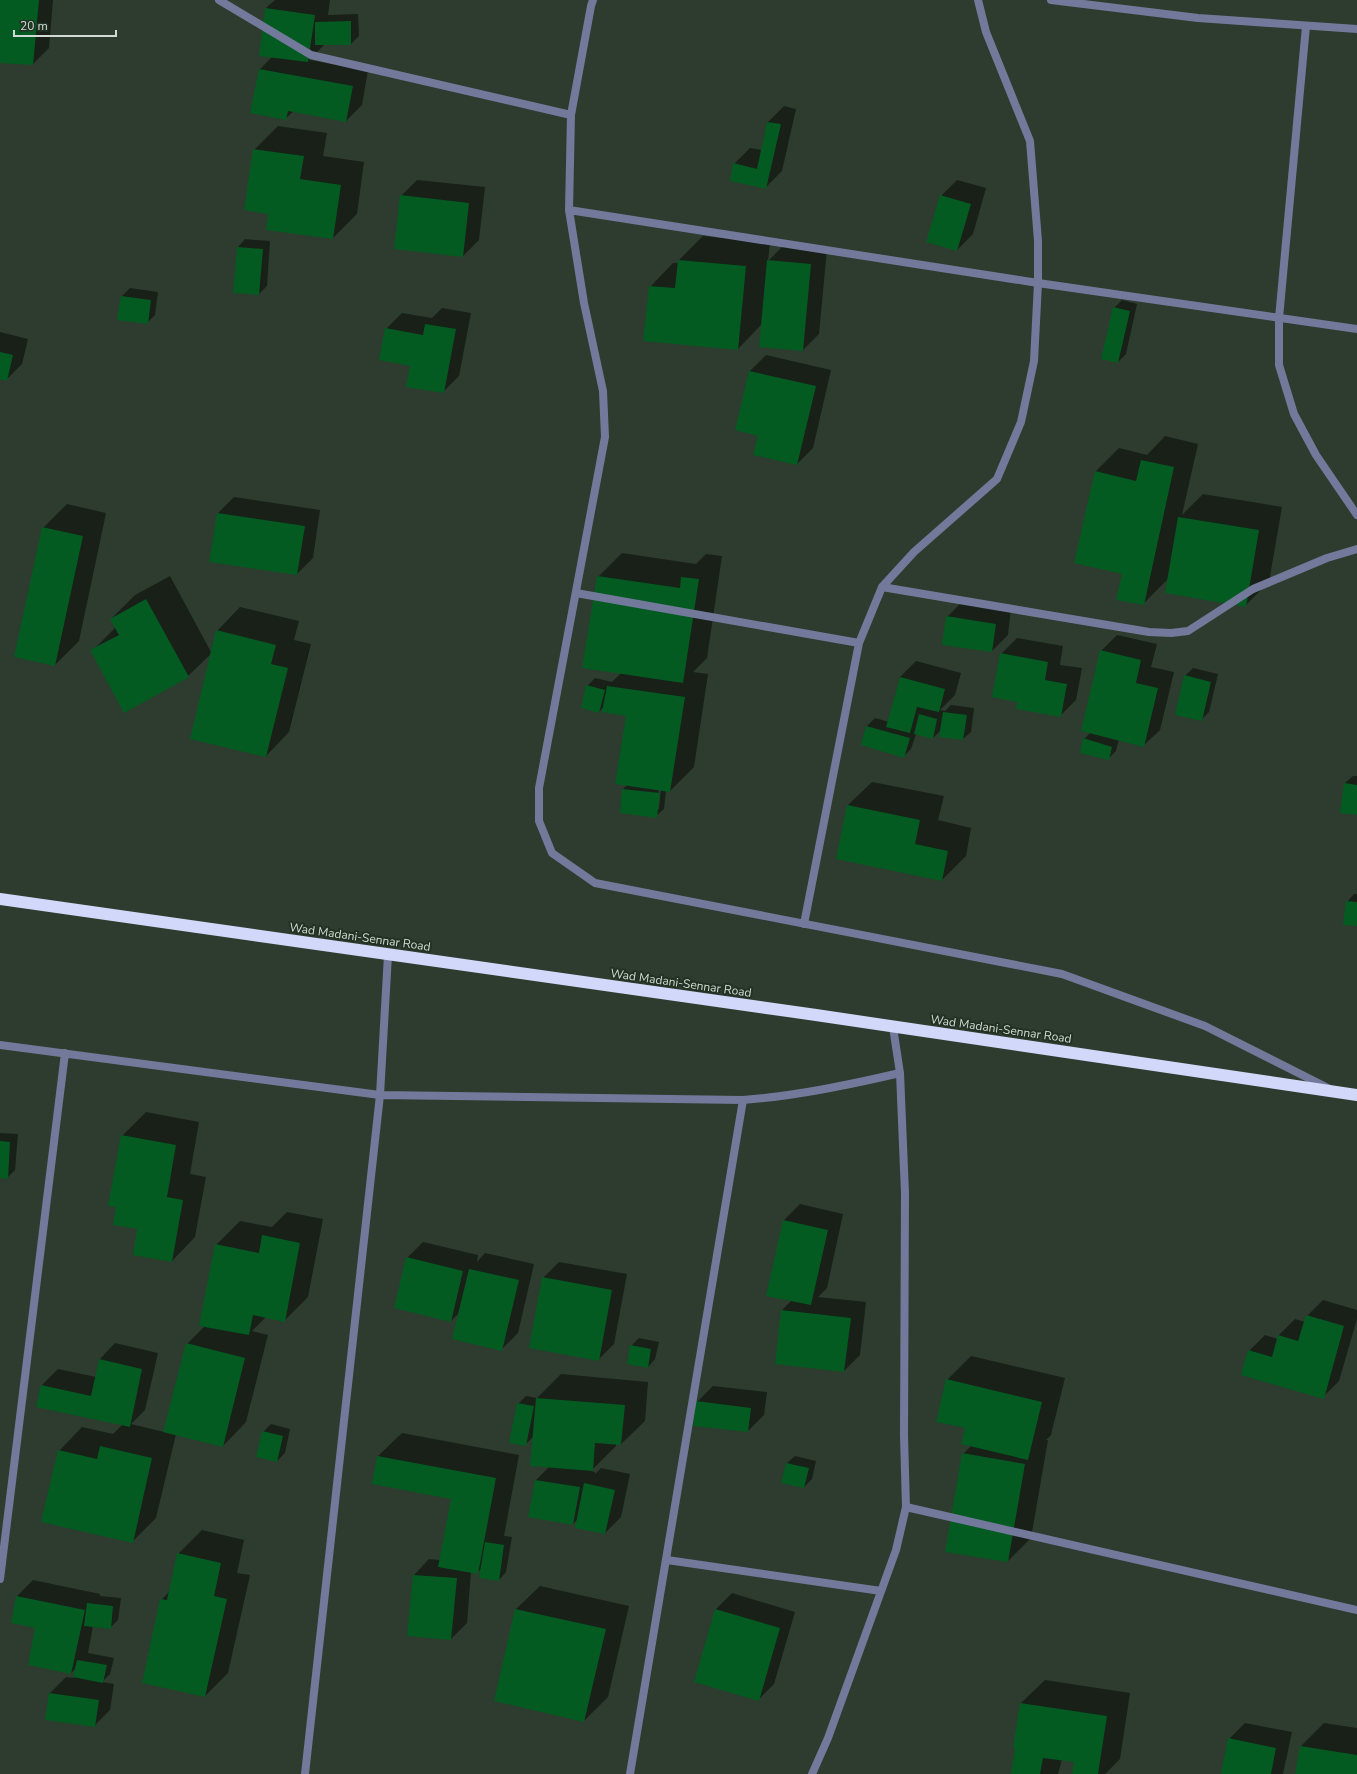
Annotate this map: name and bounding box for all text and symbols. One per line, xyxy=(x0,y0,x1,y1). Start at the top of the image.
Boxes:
scale bar xyxy=(14,12,116,38)
text: 20 m xyxy=(20,18,48,34)
street label: Wad Madani-Sennar Road xyxy=(288,919,432,955)
street label: Wad Madani-Sennar Road xyxy=(609,965,753,1001)
street label: Wad Madani-Sennar Road xyxy=(929,1011,1073,1047)

